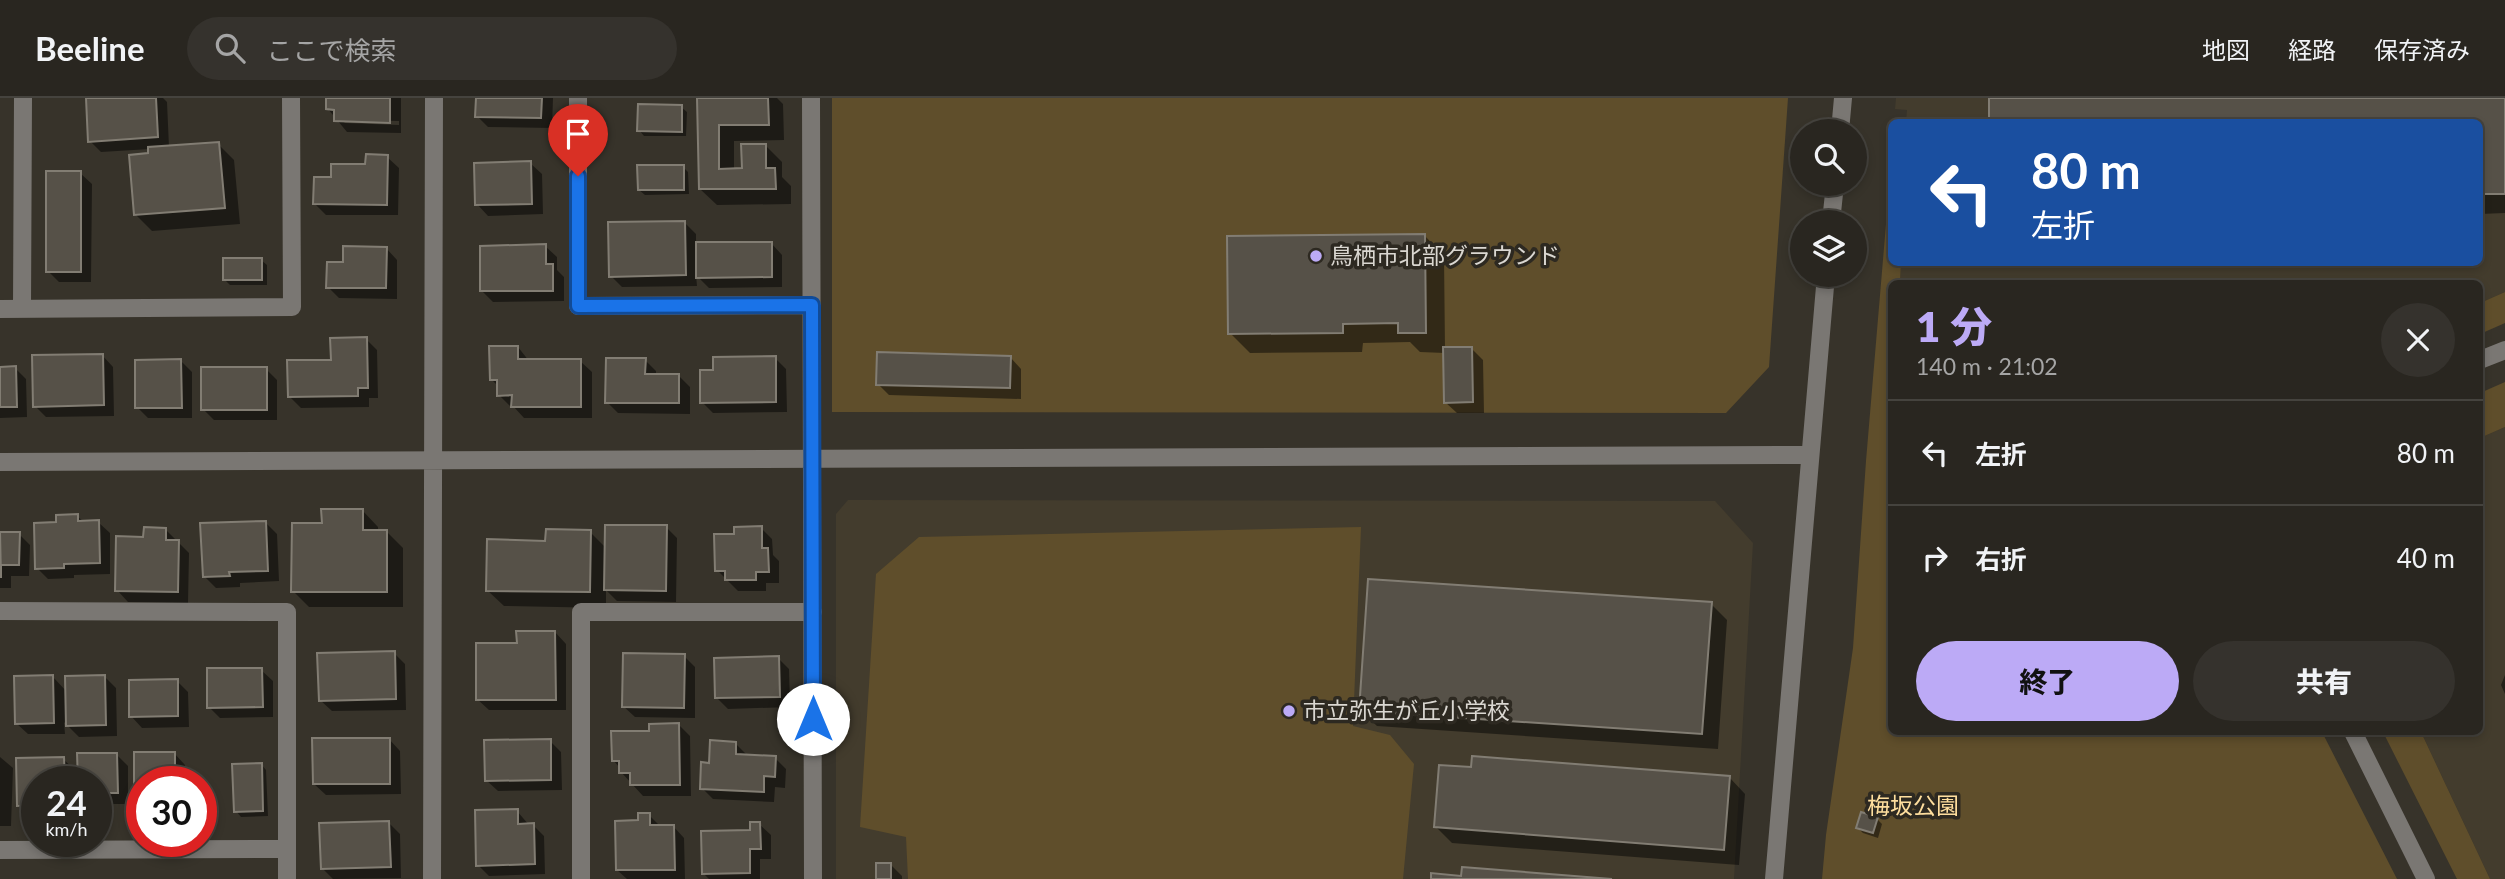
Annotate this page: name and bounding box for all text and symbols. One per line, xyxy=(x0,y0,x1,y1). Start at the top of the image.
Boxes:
search box xyxy=(187,17,677,80)
text: Beeline xyxy=(35,28,145,68)
icon: search xyxy=(211,29,249,67)
text: ここで検索 xyxy=(267,34,397,66)
text: 地図 xyxy=(2202,35,2250,64)
text: 経路 xyxy=(2288,35,2336,64)
text: 保存済み xyxy=(2374,35,2470,64)
pin xyxy=(548,104,608,176)
icon: arrive xyxy=(559,115,597,153)
map controls xyxy=(1790,119,1867,287)
button: search xyxy=(1790,119,1867,196)
text: 80 m xyxy=(2031,141,2141,199)
icon: left xyxy=(1916,147,2007,238)
text: 左折 xyxy=(2031,205,2095,244)
button: layers xyxy=(1790,210,1867,287)
place label: 鳥栖市北部グラウンド xyxy=(1330,241,1560,269)
marker: 鳥栖市北部グラウンド xyxy=(1308,248,1324,264)
text: 1 分 xyxy=(1916,301,1992,351)
button: close xyxy=(2381,303,2455,377)
text: 140 m · 21:02 xyxy=(1916,352,2058,380)
icon: left xyxy=(1916,434,1954,472)
text: 80 m xyxy=(2397,437,2455,469)
text: 左折 xyxy=(1975,438,2027,470)
icon: right xyxy=(1916,539,1954,577)
text: 40 m xyxy=(2397,542,2455,574)
text: 右折 xyxy=(1975,543,2027,575)
button: 終了 xyxy=(1916,641,2179,721)
button: 共有 xyxy=(2193,641,2455,721)
position arrow xyxy=(776,682,850,756)
place label: 市立弥生が丘小学校 xyxy=(1303,696,1510,724)
marker: 市立弥生が丘小学校 xyxy=(1281,703,1297,719)
speed limit sign: 30 xyxy=(126,766,217,857)
text: 24 xyxy=(46,781,87,823)
park label: 梅坂公園 xyxy=(1867,791,1959,819)
text: km/h xyxy=(45,818,88,840)

